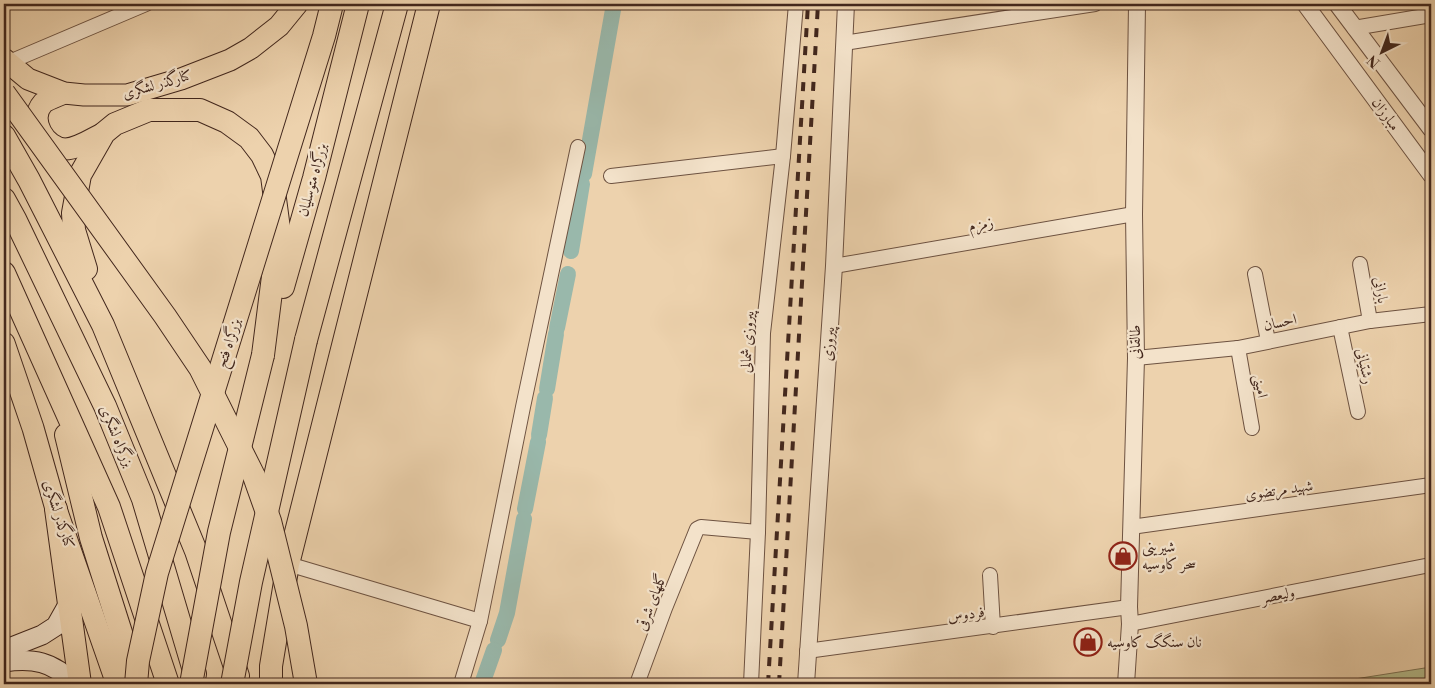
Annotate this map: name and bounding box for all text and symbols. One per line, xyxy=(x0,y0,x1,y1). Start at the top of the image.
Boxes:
north arrow xyxy=(1358,28,1408,78)
text: N xyxy=(1364,51,1384,71)
street label: کنارگذر لشگری xyxy=(120,64,194,103)
street label: مبارزان xyxy=(1367,94,1404,135)
street label: بزرگراه متوسلیان xyxy=(293,141,331,219)
street label: زمزم xyxy=(967,213,996,239)
street label: بارانی xyxy=(1369,275,1392,305)
street label: پیروزی شمالی xyxy=(736,309,760,374)
street label: احسان xyxy=(1262,310,1299,335)
street label: بزرگراه فتح xyxy=(211,315,249,371)
street label: پیروزی xyxy=(818,325,840,362)
street label: طالقانی xyxy=(1126,325,1145,359)
street label: رشتیانی xyxy=(1351,346,1378,386)
street label: امینی xyxy=(1248,373,1272,400)
street label: بزرگراه لشگری xyxy=(95,402,139,471)
street label: شهید مرتضوی xyxy=(1244,476,1314,506)
street label: کنارگذر لشگری xyxy=(38,477,80,551)
place label: شیرینی سحر کاوسیه xyxy=(1142,538,1196,574)
shop icon: شیرینی سحر کاوسیه xyxy=(1108,541,1138,571)
street label: گلهای شرقی xyxy=(632,571,671,633)
street label: ولیعصر xyxy=(1258,583,1296,608)
street label: فردوس xyxy=(946,602,986,626)
shop icon: نان سنگگ کاوسیه xyxy=(1073,627,1103,657)
place label: نان سنگگ کاوسیه xyxy=(1107,632,1202,652)

